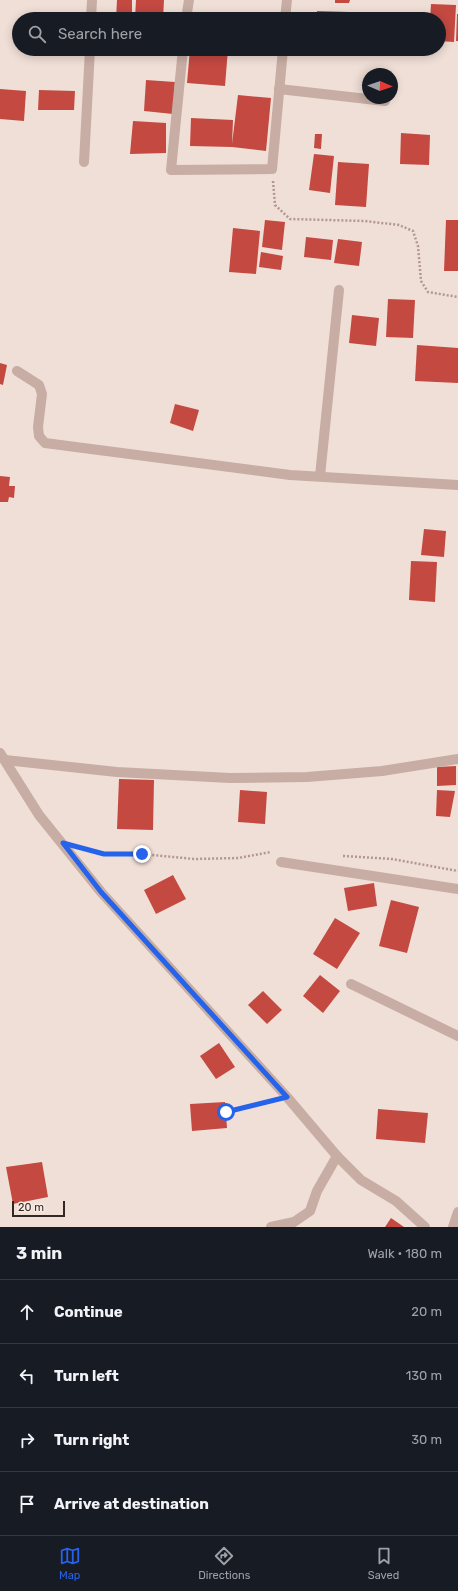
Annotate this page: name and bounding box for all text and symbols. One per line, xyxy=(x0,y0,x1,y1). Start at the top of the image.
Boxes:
search box xyxy=(12,12,446,56)
icon: search xyxy=(26,23,48,45)
text: Search here xyxy=(58,25,142,43)
north arrow xyxy=(362,68,398,104)
route end xyxy=(133,845,151,863)
route start xyxy=(217,1103,235,1121)
scale bar xyxy=(12,1199,65,1218)
text: 20 m xyxy=(18,1201,44,1214)
text: 3 min xyxy=(16,1243,62,1263)
text: Walk · 180 m xyxy=(367,1246,442,1261)
icon: ahead xyxy=(16,1301,38,1323)
text: Continue xyxy=(54,1303,123,1321)
text: 20 m xyxy=(411,1304,442,1319)
icon: left xyxy=(16,1365,38,1387)
text: Turn left xyxy=(54,1367,119,1385)
text: 130 m xyxy=(406,1368,442,1383)
icon: right xyxy=(16,1429,38,1451)
text: Turn right xyxy=(54,1431,129,1449)
text: 30 m xyxy=(411,1432,442,1447)
icon: arrive xyxy=(16,1493,38,1515)
text: Arrive at destination xyxy=(54,1495,209,1513)
tab: Map xyxy=(59,1545,81,1582)
tab: Directions xyxy=(198,1545,250,1582)
tab: Saved xyxy=(368,1545,399,1582)

